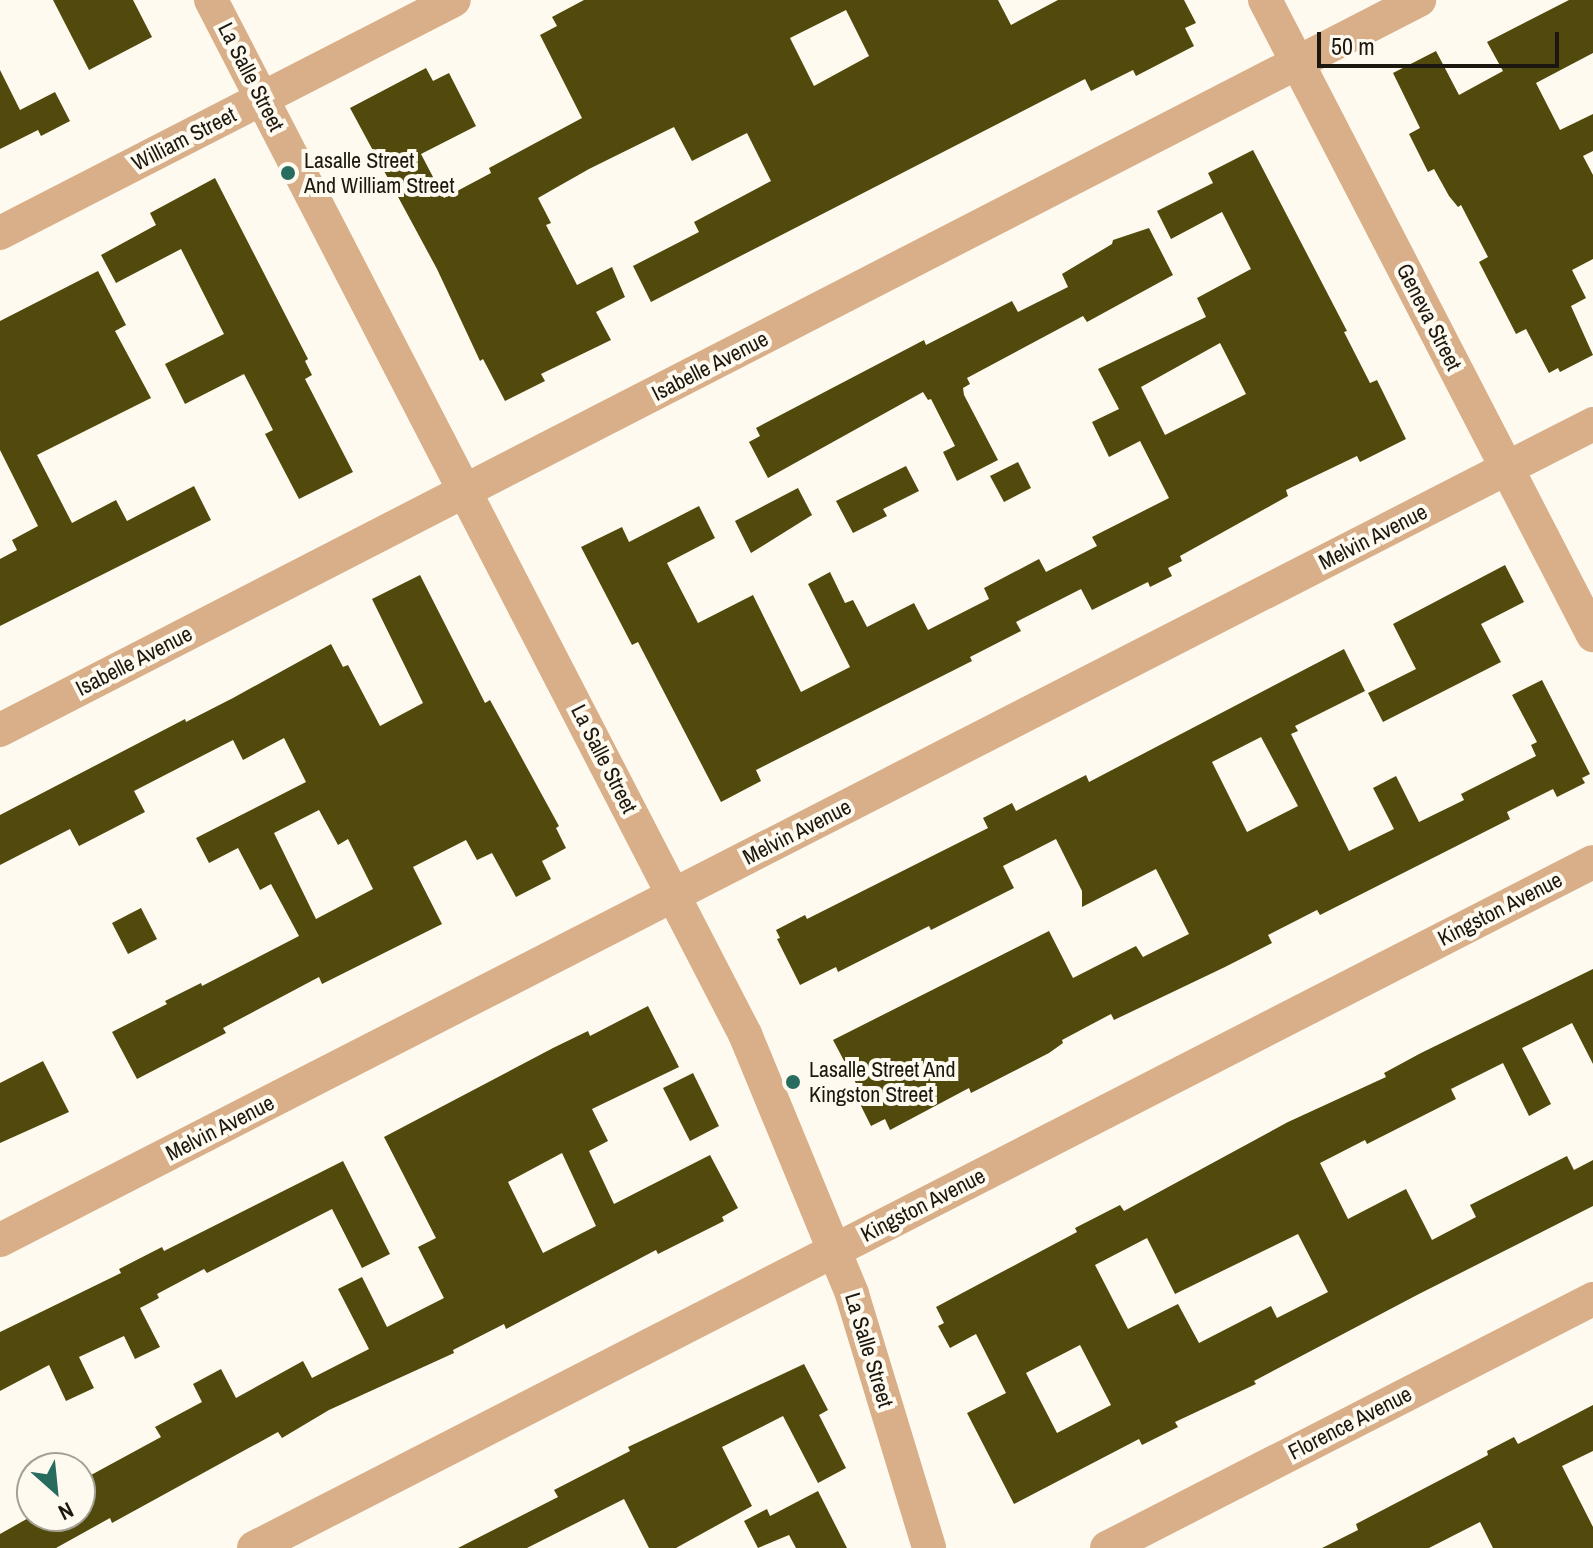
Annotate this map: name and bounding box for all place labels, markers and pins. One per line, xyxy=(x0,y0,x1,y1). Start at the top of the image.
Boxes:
place label: Lasalle Street And William Street xyxy=(304,147,454,198)
marker: Lasalle Street And William Street xyxy=(279,164,297,182)
place label: Lasalle Street And Kingston Street xyxy=(809,1056,956,1108)
marker: Lasalle Street And Kingston Street xyxy=(784,1073,802,1091)

